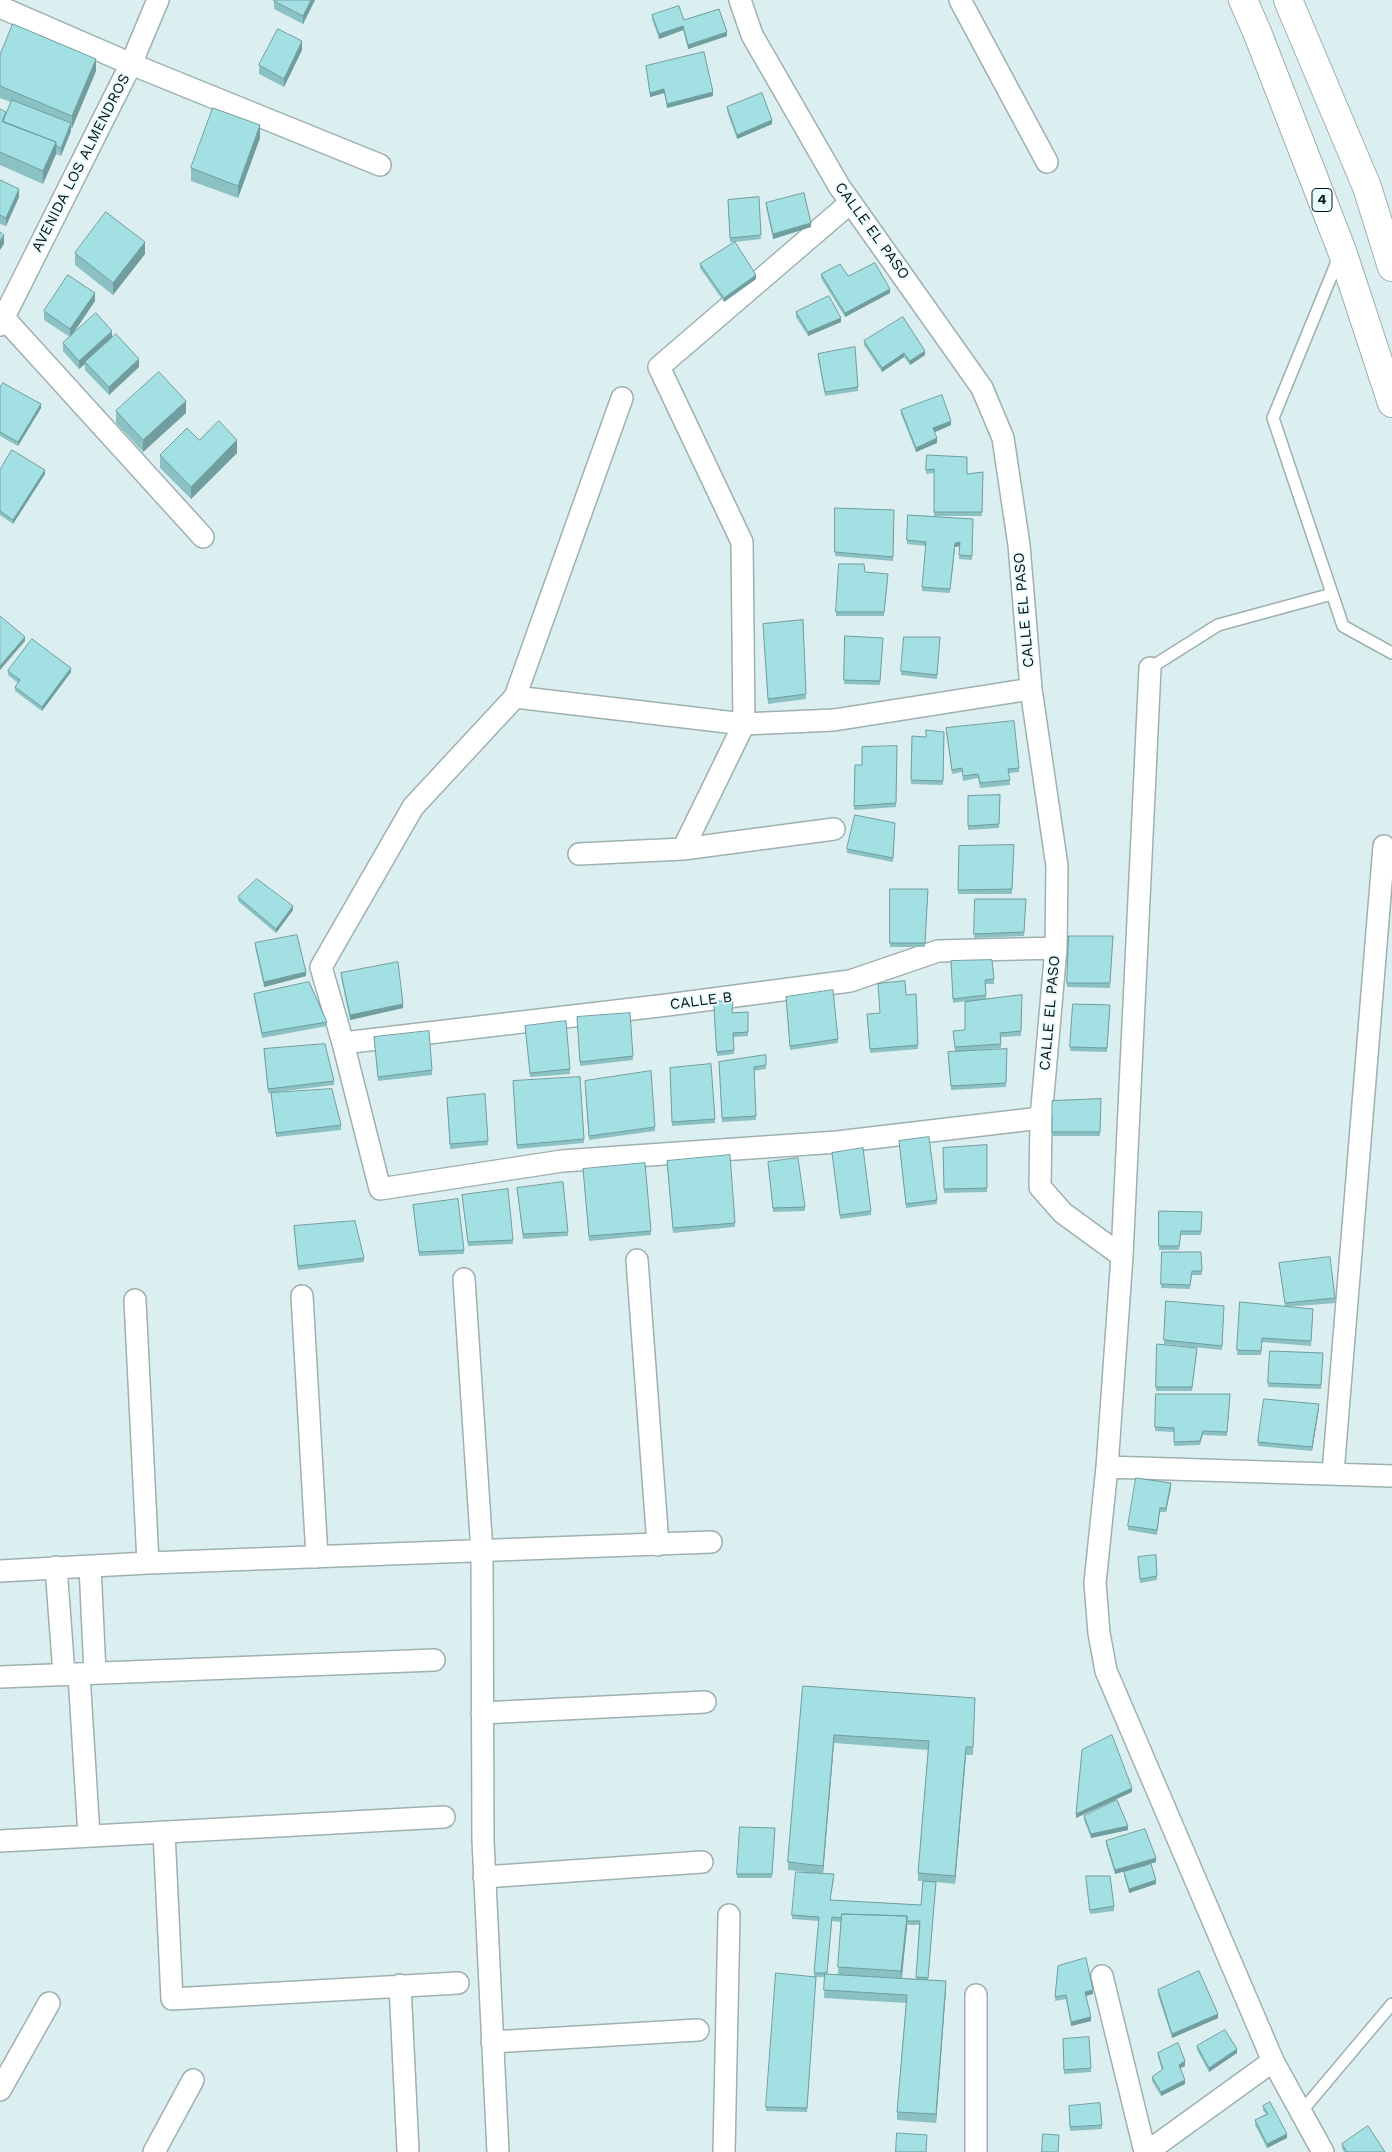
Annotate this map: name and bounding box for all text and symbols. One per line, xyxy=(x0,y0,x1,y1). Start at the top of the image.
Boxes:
street label: AVENIDA LOS ALMENDROS xyxy=(28,71,134,255)
street label: CALLE EL PASO xyxy=(831,179,913,283)
road number: 4 xyxy=(1312,188,1332,212)
street label: CALLE EL PASO xyxy=(1010,552,1038,668)
street label: CALLE EL PASO xyxy=(1036,955,1064,1071)
street label: CALLE B xyxy=(669,988,733,1014)

